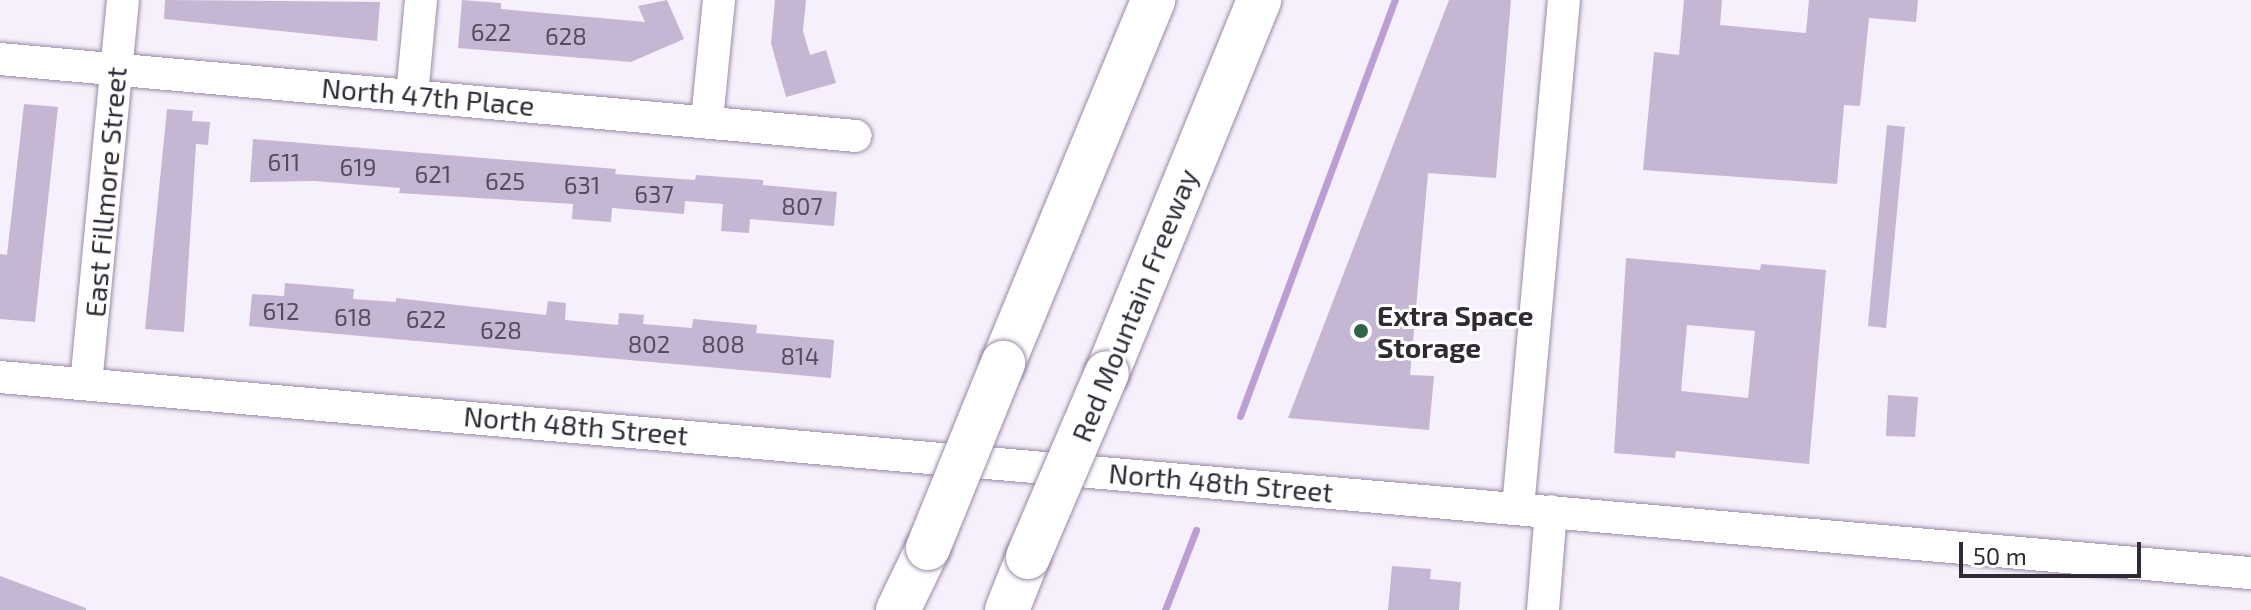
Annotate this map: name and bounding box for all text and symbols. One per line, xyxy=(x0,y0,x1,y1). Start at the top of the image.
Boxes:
house number: 622 xyxy=(471,18,511,46)
house number: 628 xyxy=(545,22,587,50)
street label: East Fillmore Street xyxy=(77,65,133,319)
street label: North 47th Place xyxy=(320,70,536,122)
house number: 611 xyxy=(268,148,300,176)
house number: 619 xyxy=(339,153,377,181)
house number: 621 xyxy=(415,160,451,188)
street label: Red Mountain Freeway xyxy=(1064,164,1204,446)
house number: 625 xyxy=(485,167,525,195)
house number: 631 xyxy=(564,171,600,199)
house number: 637 xyxy=(634,180,674,208)
house number: 807 xyxy=(781,192,823,220)
house number: 612 xyxy=(263,297,299,325)
place label: Extra Space Storage xyxy=(1377,298,1533,364)
house number: 618 xyxy=(334,303,372,331)
house number: 622 xyxy=(406,305,446,333)
house number: 628 xyxy=(480,316,522,344)
marker: Extra Space Storage xyxy=(1352,322,1370,340)
house number: 802 xyxy=(628,330,670,358)
house number: 808 xyxy=(701,330,745,358)
house number: 814 xyxy=(781,342,819,370)
street label: North 48th Street xyxy=(462,398,690,452)
street label: North 48th Street xyxy=(1107,455,1335,509)
scale bar xyxy=(1963,526,2145,576)
text: 50 m xyxy=(1973,541,2027,570)

